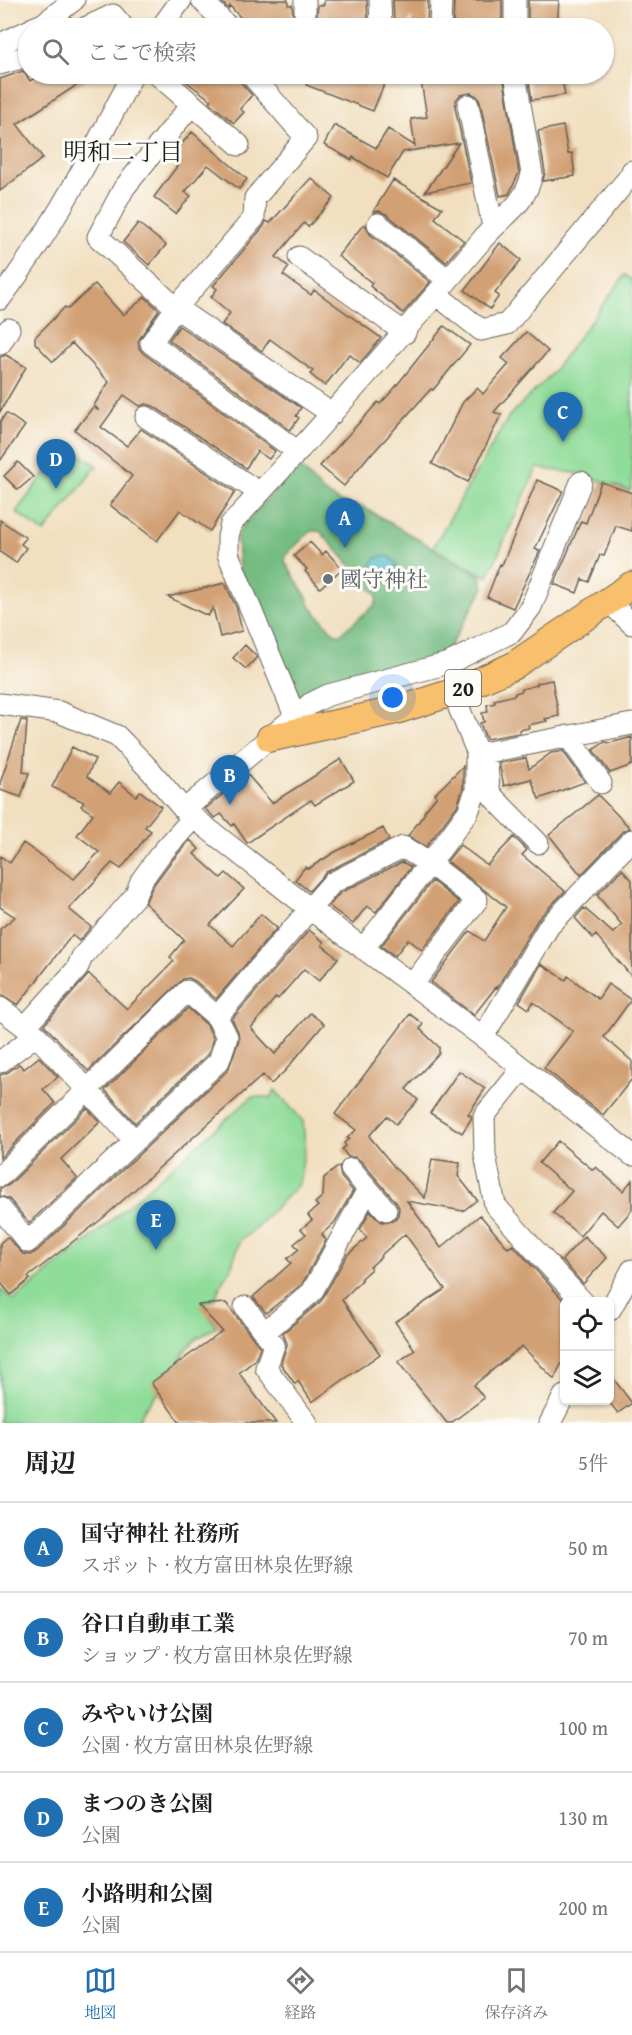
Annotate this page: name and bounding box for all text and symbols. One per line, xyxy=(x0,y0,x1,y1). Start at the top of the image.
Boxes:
search box xyxy=(18,18,614,84)
icon: search xyxy=(39,35,72,68)
text: ここで検索 xyxy=(87,36,197,68)
district label: 明和二丁目 xyxy=(63,134,183,169)
pin: C xyxy=(544,392,582,442)
pin: D xyxy=(36,440,76,489)
pin: A xyxy=(326,498,364,548)
place label: 國守神社 xyxy=(340,563,428,595)
marker: 國守神社 xyxy=(321,572,335,586)
road number: 20 xyxy=(445,670,481,706)
your location xyxy=(378,683,407,712)
pin: B xyxy=(210,756,250,805)
pin: E xyxy=(136,1200,176,1250)
map controls xyxy=(560,1297,614,1405)
button: locate xyxy=(560,1297,614,1351)
button: layers xyxy=(560,1351,614,1405)
text: 周辺 xyxy=(24,1443,76,1482)
text: 5件 xyxy=(578,1448,608,1477)
text: 国守神社 社務所 xyxy=(81,1517,240,1549)
text: A xyxy=(37,1533,50,1562)
text: 50 m xyxy=(568,1533,608,1562)
text: スポット · 枚方富田林泉佐野線 xyxy=(81,1550,353,1579)
text: 谷口自動車工業 xyxy=(81,1607,235,1639)
text: B xyxy=(37,1623,50,1652)
text: 70 m xyxy=(568,1623,608,1652)
text: ショップ · 枚方富田林泉佐野線 xyxy=(81,1640,353,1669)
text: みやいけ公園 xyxy=(81,1697,213,1729)
text: C xyxy=(38,1713,49,1742)
text: 100 m xyxy=(558,1713,608,1742)
text: 公園 · 枚方富田林泉佐野線 xyxy=(81,1730,313,1759)
text: まつのき公園 xyxy=(81,1787,213,1819)
text: D xyxy=(37,1803,50,1832)
text: 130 m xyxy=(558,1803,608,1832)
text: 公園 xyxy=(81,1820,121,1849)
text: 小路明和公園 xyxy=(81,1877,213,1909)
text: E xyxy=(38,1893,49,1922)
text: 200 m xyxy=(558,1893,608,1922)
text: 公園 xyxy=(81,1910,121,1939)
tab: 地図 xyxy=(84,1964,117,2024)
tab: 経路 xyxy=(284,1964,317,2024)
tab: 保存済み xyxy=(484,1964,548,2024)

